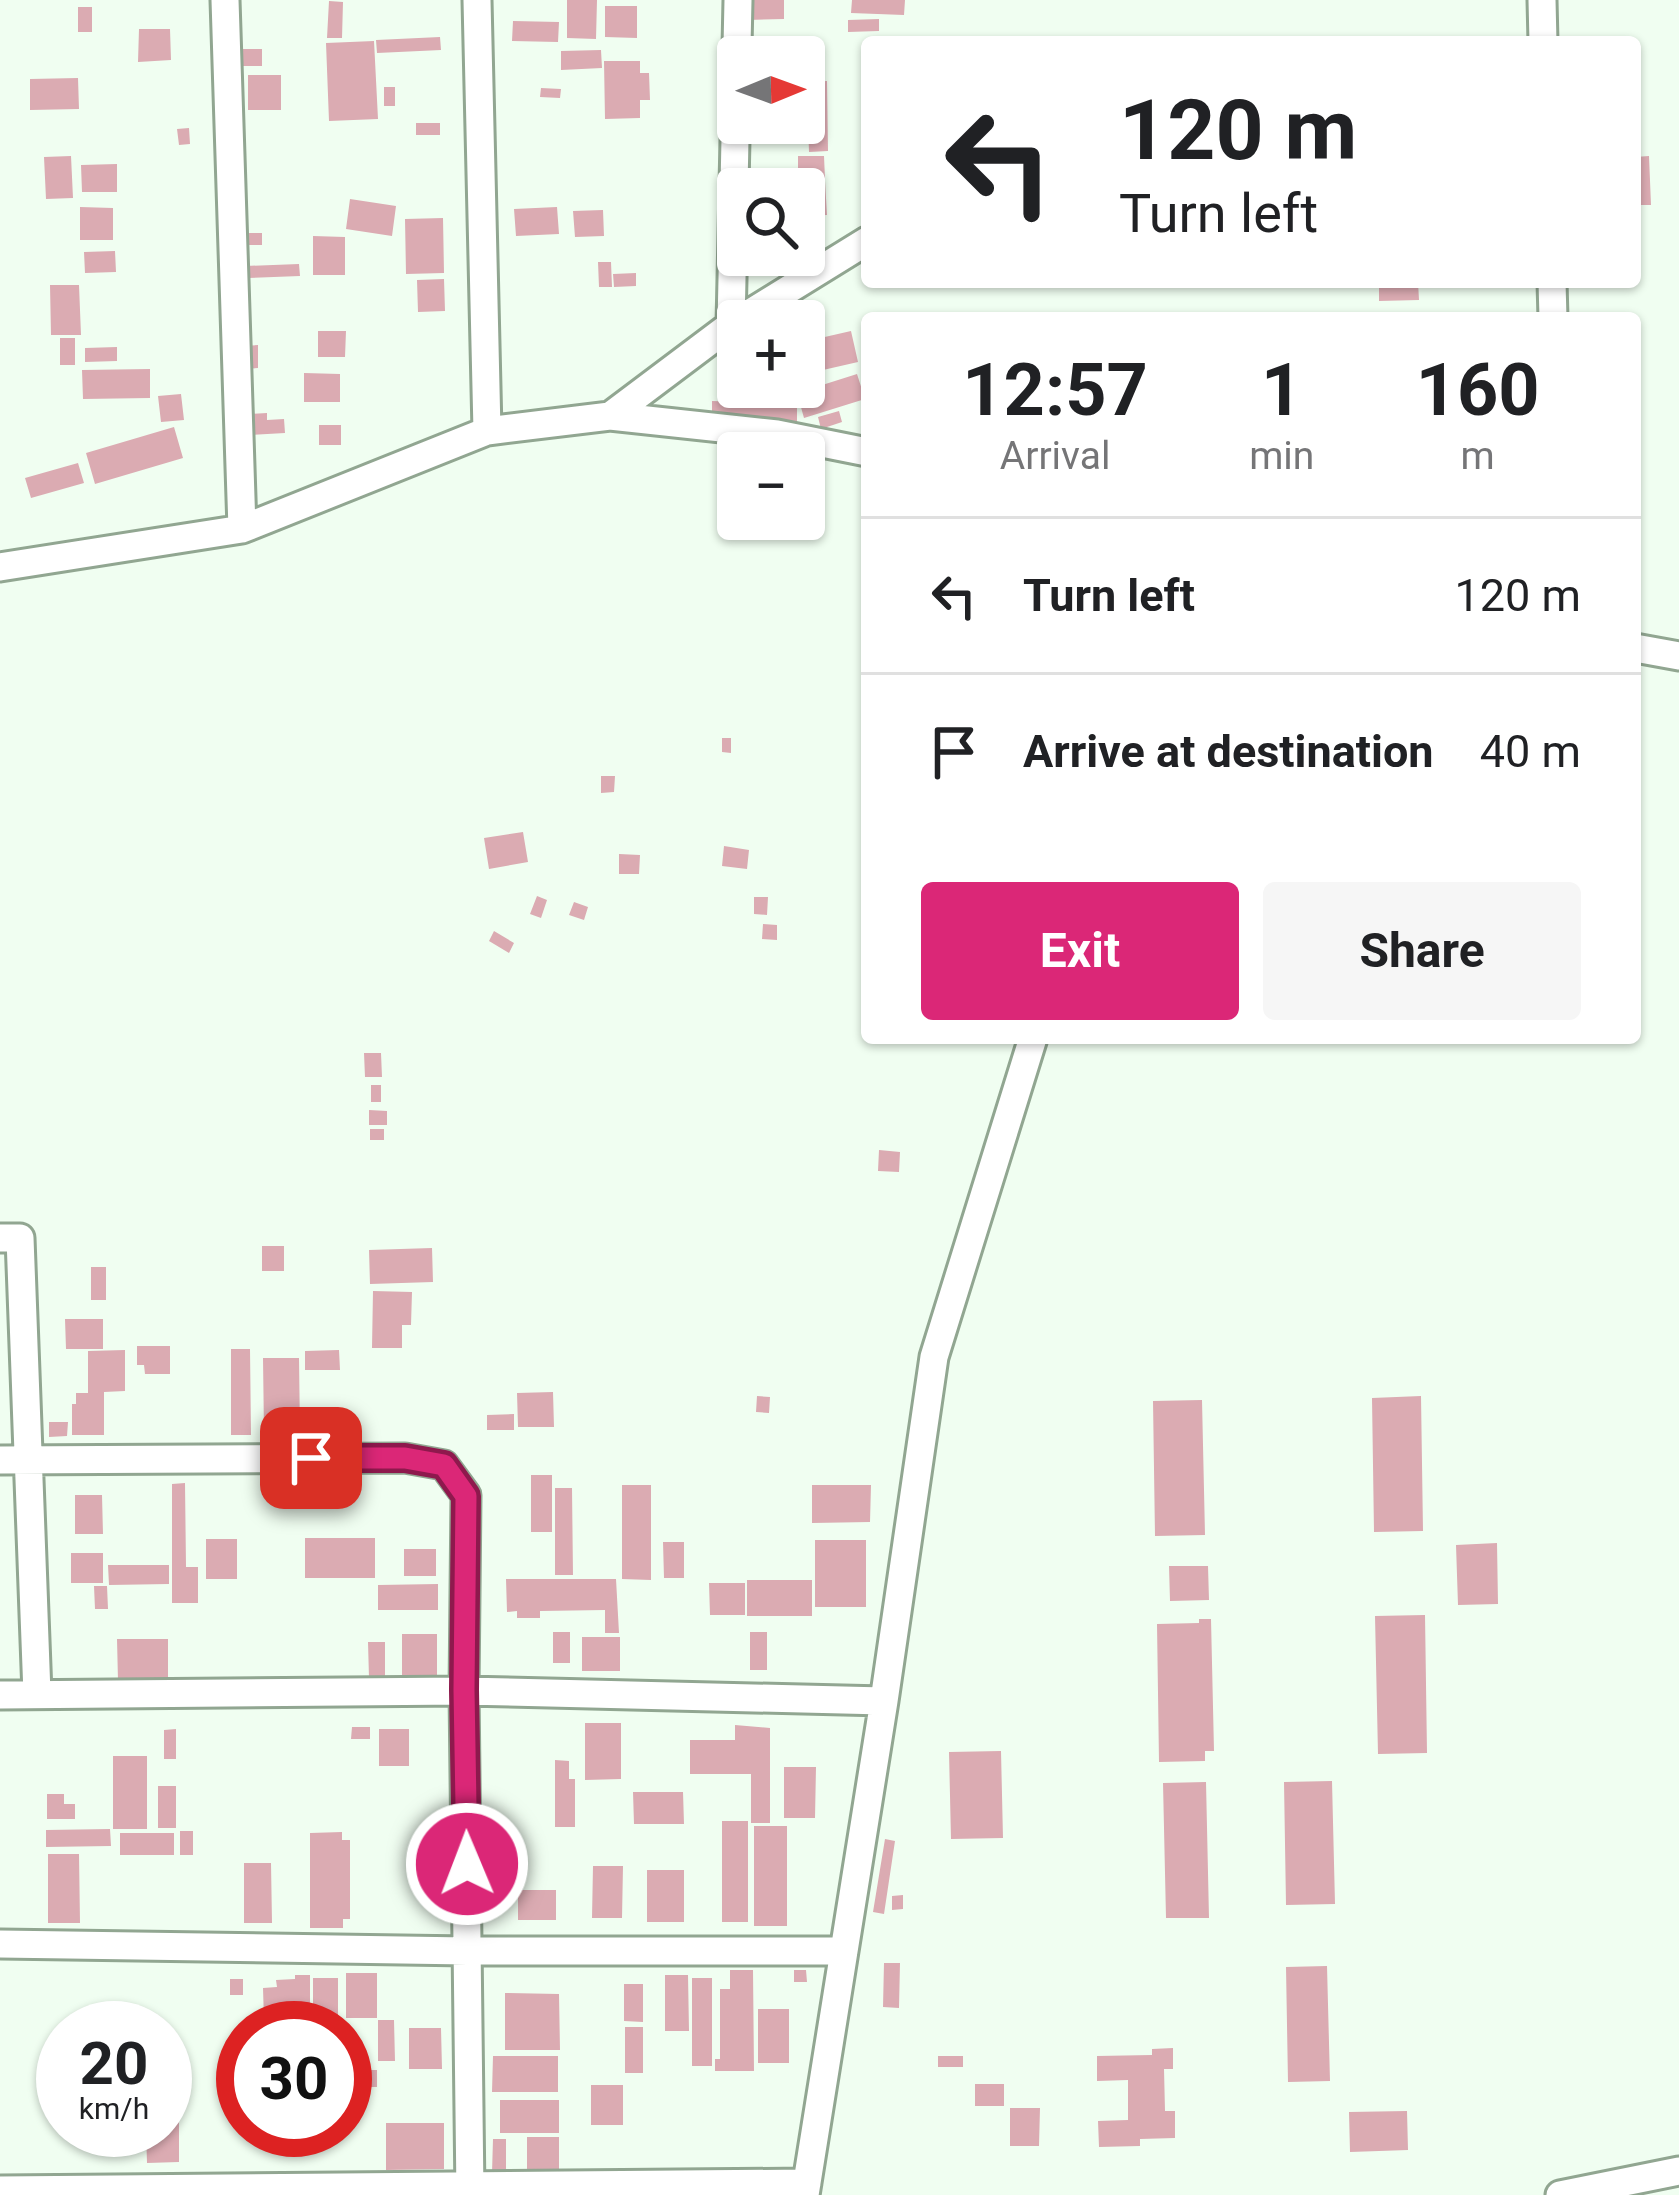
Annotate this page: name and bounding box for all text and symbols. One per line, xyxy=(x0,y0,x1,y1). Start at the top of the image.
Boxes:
north arrow xyxy=(717,36,825,144)
map controls xyxy=(717,36,825,540)
text: 120 m xyxy=(1119,81,1357,180)
icon: left xyxy=(921,84,1077,240)
button: search xyxy=(717,168,825,276)
text: Turn left xyxy=(1119,182,1318,245)
button: + xyxy=(717,300,825,408)
text: 12:57 xyxy=(962,348,1148,433)
text: 1 xyxy=(1261,348,1302,433)
text: 160 xyxy=(1416,348,1540,433)
button: − xyxy=(717,432,825,540)
text: Arrival xyxy=(1000,433,1110,479)
text: min xyxy=(1249,433,1314,479)
text: m xyxy=(1461,433,1495,479)
icon: left xyxy=(921,563,987,629)
text: Turn left xyxy=(1023,569,1195,622)
text: 120 m xyxy=(1455,569,1581,622)
icon: arrive xyxy=(921,719,987,785)
text: Arrive at destination xyxy=(1023,725,1434,778)
text: 40 m xyxy=(1480,725,1581,778)
button: Exit xyxy=(921,882,1239,1020)
button: Share xyxy=(1263,882,1581,1020)
pin xyxy=(260,1407,362,1509)
icon: arrive xyxy=(278,1425,344,1491)
position arrow xyxy=(404,1801,530,1927)
speed limit sign: 30 xyxy=(216,2001,372,2157)
text: 20 xyxy=(80,2028,148,2099)
text: km/h xyxy=(79,2091,149,2126)

